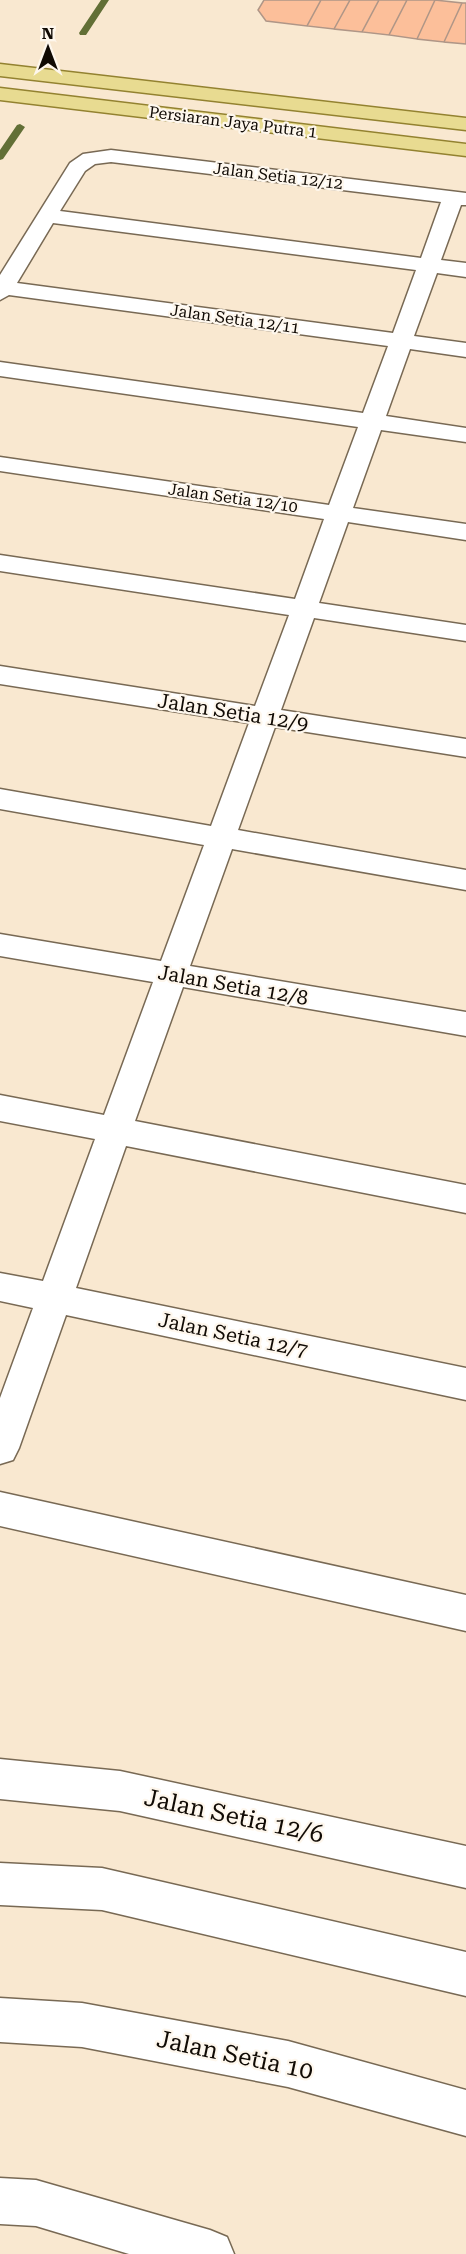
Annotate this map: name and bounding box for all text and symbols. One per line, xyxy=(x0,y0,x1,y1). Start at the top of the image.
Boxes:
north arrow xyxy=(18,18,78,78)
text: N xyxy=(42,24,54,43)
street label: Persiaran Jaya Putra 1 xyxy=(148,102,318,142)
street label: Jalan Setia 12/12 xyxy=(212,159,344,193)
street label: Jalan Setia 12/11 xyxy=(169,301,301,338)
street label: Jalan Setia 12/10 xyxy=(167,480,299,517)
street label: Jalan Setia 12/9 xyxy=(156,688,310,736)
street label: Jalan Setia 12/8 xyxy=(156,960,310,1010)
street label: Jalan Setia 12/7 xyxy=(156,1307,310,1363)
street label: Jalan Setia 12/6 xyxy=(142,1783,326,1849)
street label: Jalan Setia 10 xyxy=(154,2025,316,2085)

